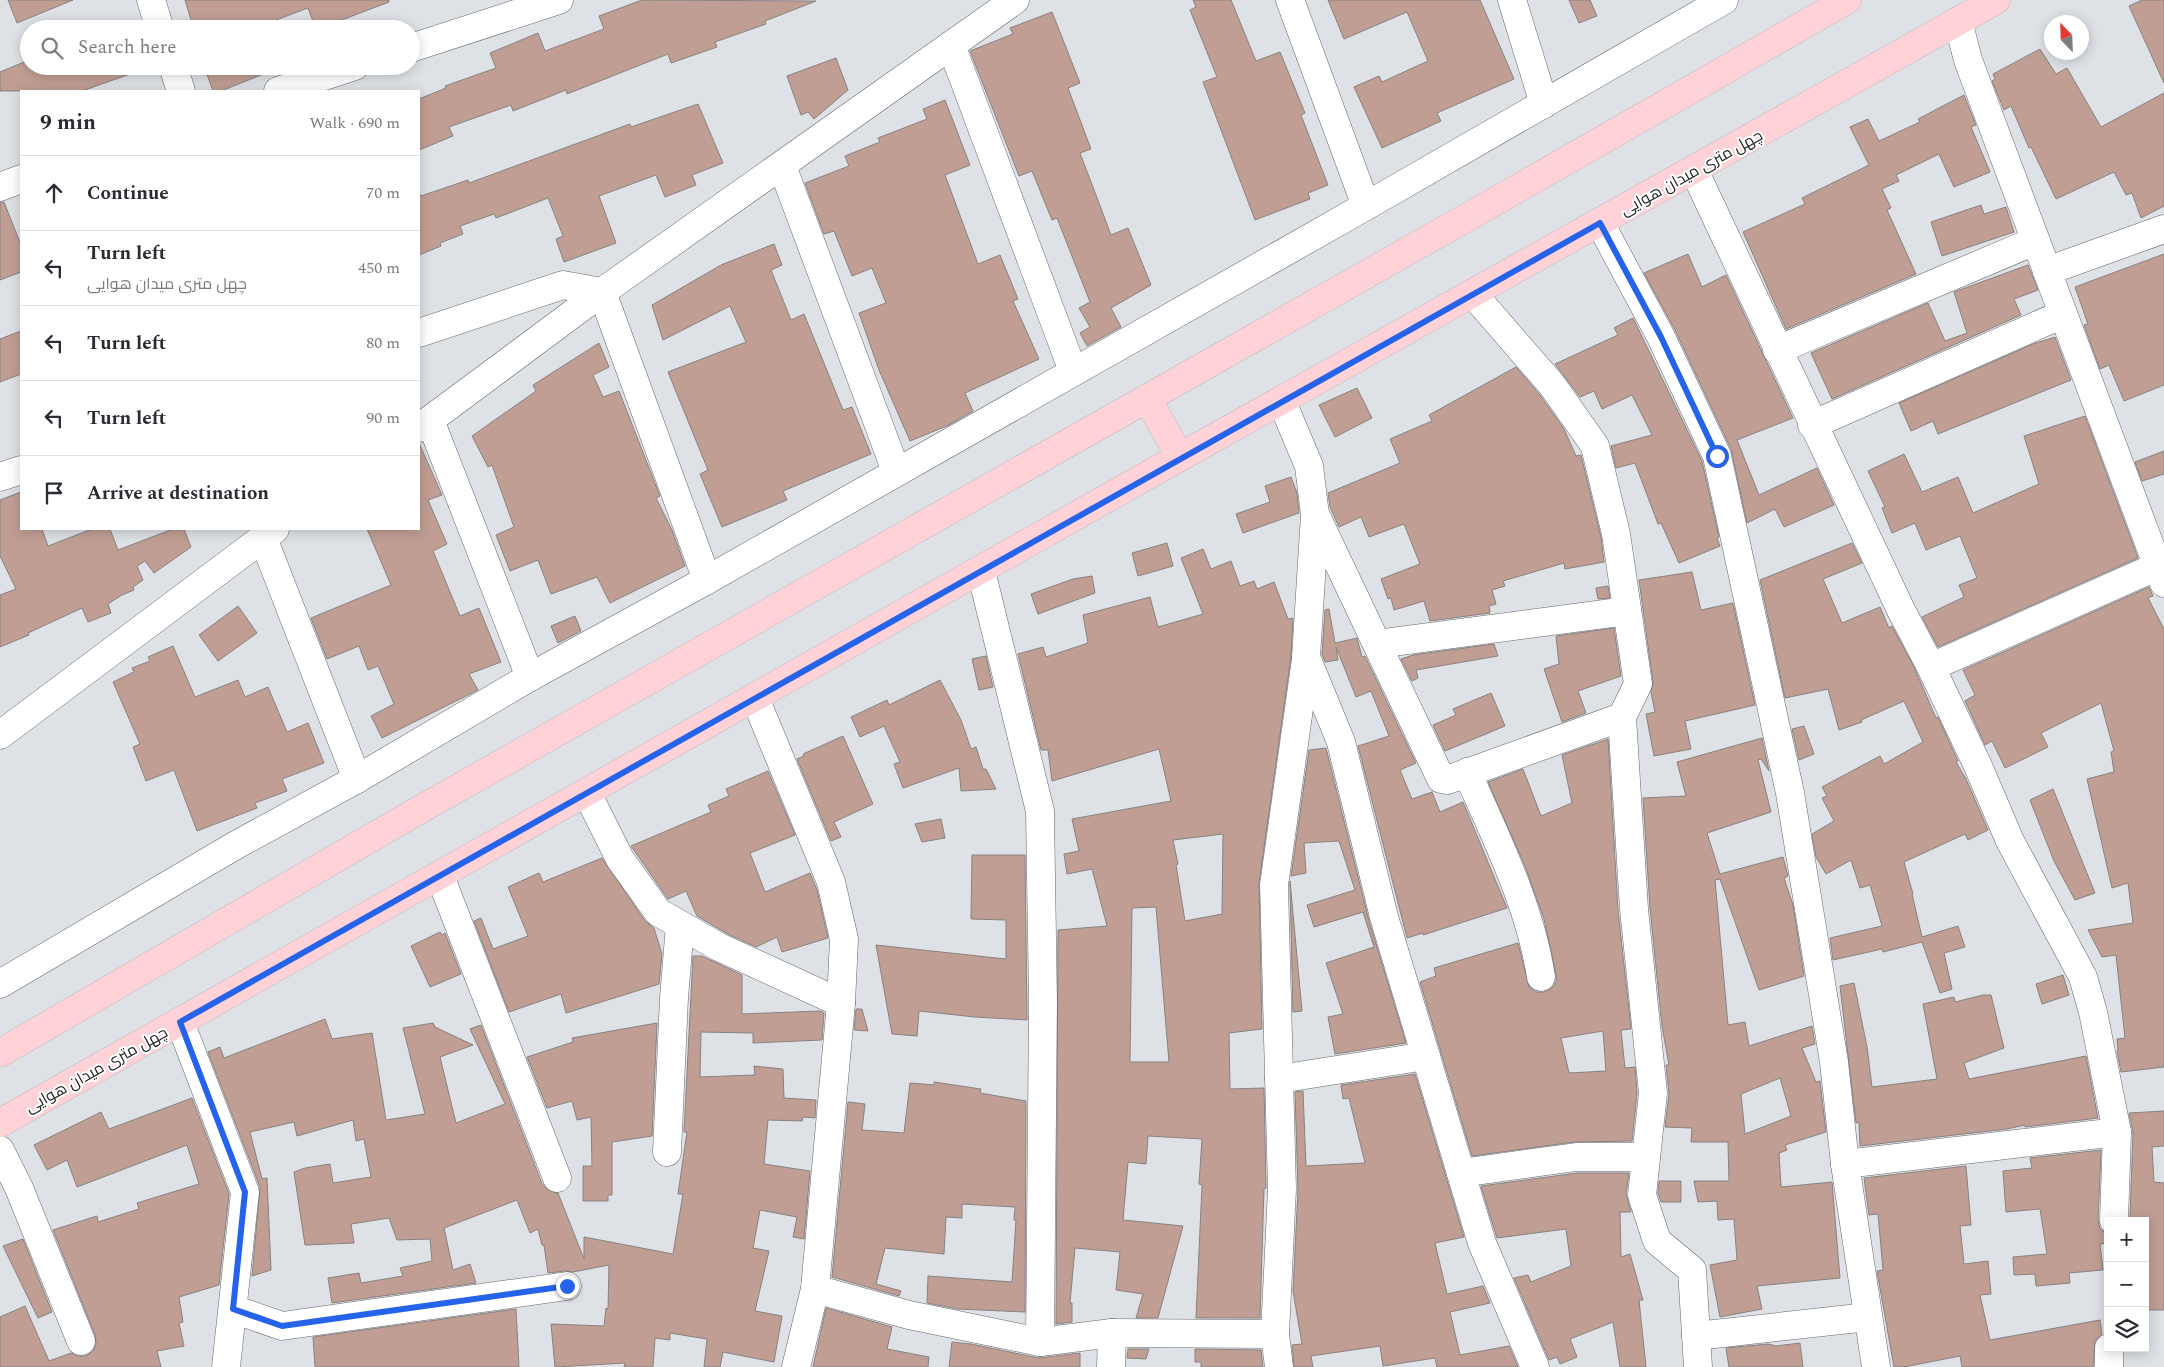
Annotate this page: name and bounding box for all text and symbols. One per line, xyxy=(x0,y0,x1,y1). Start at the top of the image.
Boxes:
north arrow xyxy=(2044,15,2089,60)
search box xyxy=(20,20,420,75)
text: Search here xyxy=(78,33,177,62)
icon: search xyxy=(38,34,66,62)
text: 9 min xyxy=(40,107,96,139)
text: Walk · 690 m xyxy=(309,111,400,135)
street label: چهل متری میدان هوایی xyxy=(1616,124,1767,222)
icon: ahead xyxy=(40,179,68,207)
text: Continue xyxy=(87,179,169,208)
text: 70 m xyxy=(366,181,400,205)
text: Turn left xyxy=(87,239,166,268)
icon: left xyxy=(40,254,68,282)
text: 450 m xyxy=(358,256,400,280)
text: چهل متری میدان هوایی xyxy=(87,272,247,296)
icon: left xyxy=(40,329,68,357)
text: Turn left xyxy=(87,329,166,358)
text: 80 m xyxy=(366,331,400,355)
icon: left xyxy=(40,404,68,432)
text: Turn left xyxy=(87,404,166,433)
text: 90 m xyxy=(366,406,400,430)
route start xyxy=(1706,445,1729,468)
icon: arrive xyxy=(40,479,68,507)
text: Arrive at destination xyxy=(87,479,269,508)
street label: چهل متری میدان هوایی xyxy=(21,1021,172,1119)
map controls xyxy=(2104,1217,2149,1352)
button: + xyxy=(2104,1217,2149,1262)
button: − xyxy=(2104,1262,2149,1307)
route end xyxy=(556,1275,579,1298)
button: layers xyxy=(2104,1307,2149,1352)

